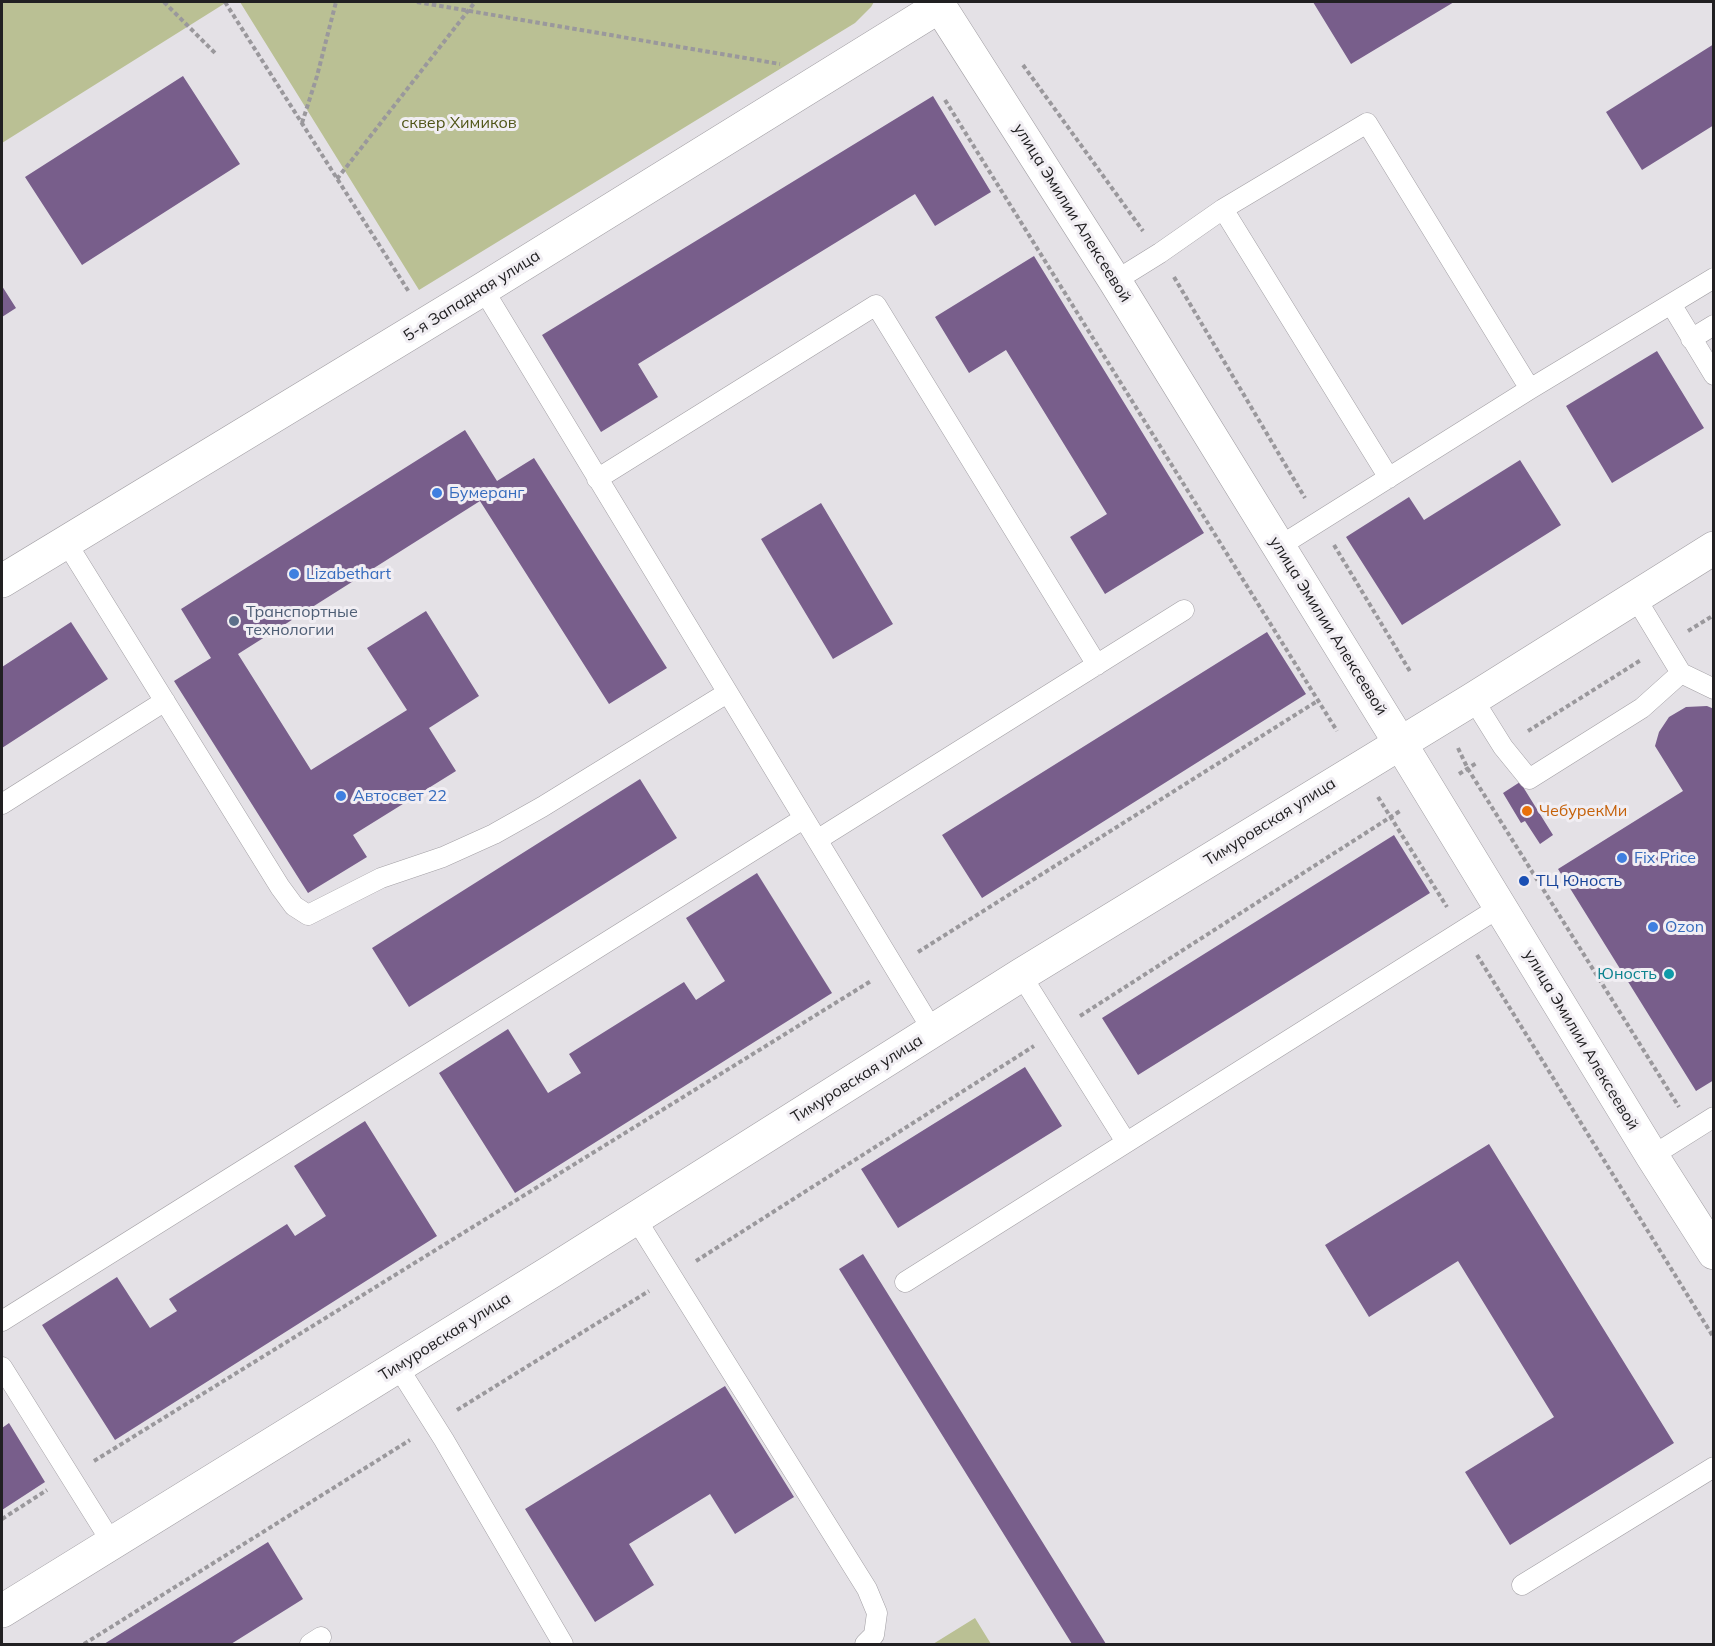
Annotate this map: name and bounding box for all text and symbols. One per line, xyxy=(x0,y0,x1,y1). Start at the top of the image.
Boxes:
park label: сквер Химиков xyxy=(401,113,517,133)
street label: улица Эмилии Алексеевой xyxy=(1009,120,1135,306)
street label: 5-я Западная улица xyxy=(400,246,544,346)
place label: Бумеранг xyxy=(449,483,524,503)
marker: Бумеранг xyxy=(430,486,444,500)
street label: улица Эмилии Алексеевой xyxy=(1265,533,1391,719)
place label: Lizabethart xyxy=(306,564,391,584)
marker: Lizabethart xyxy=(287,567,301,581)
place label: Транспортные технологии xyxy=(246,602,358,640)
marker: Транспортные технологии xyxy=(227,614,241,628)
street label: Тимуровская улица xyxy=(1201,774,1339,870)
place label: Автосвет 22 xyxy=(353,786,447,806)
marker: Автосвет 22 xyxy=(334,789,348,803)
place label: ЧебурекМи xyxy=(1539,801,1627,821)
marker: ЧебурекМи xyxy=(1520,804,1534,818)
place label: Fix Price xyxy=(1634,848,1696,868)
marker: Fix Price xyxy=(1615,851,1629,865)
place label: ТЦ Юность xyxy=(1536,871,1622,891)
marker: ТЦ Юность xyxy=(1517,874,1531,888)
place label: Ozon xyxy=(1665,917,1704,937)
marker: Ozon xyxy=(1646,920,1660,934)
street label: улица Эмилии Алексеевой xyxy=(1519,946,1643,1134)
place label: Юность xyxy=(1597,964,1657,984)
marker: Юность xyxy=(1662,967,1676,981)
street label: Тимуровская улица xyxy=(788,1031,926,1127)
street label: Тимуровская улица xyxy=(376,1289,514,1385)

